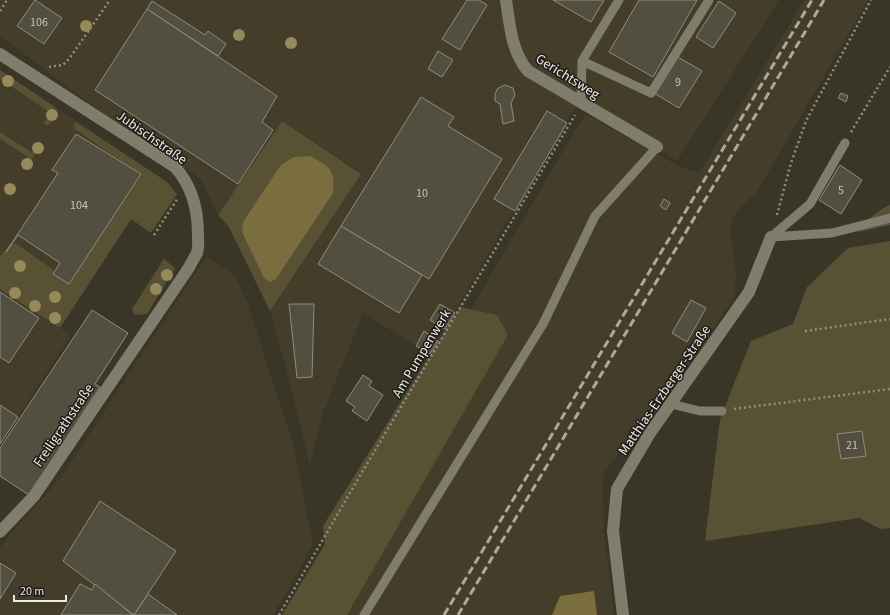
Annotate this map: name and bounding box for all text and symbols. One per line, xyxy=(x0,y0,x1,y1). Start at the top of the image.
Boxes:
house number: 106 xyxy=(30,14,48,31)
street label: Gerichtsweg xyxy=(532,49,603,104)
house number: 9 xyxy=(675,74,681,91)
street label: Jubischstraße xyxy=(112,106,191,170)
house number: 5 xyxy=(838,182,844,199)
house number: 10 xyxy=(416,185,428,202)
house number: 104 xyxy=(70,197,88,214)
street label: Am Pumpenwerk xyxy=(387,305,456,402)
street label: Matthias-Erzberger-Straße xyxy=(614,321,716,460)
street label: Freiligrathstraße xyxy=(29,380,99,471)
house number: 21 xyxy=(846,437,858,454)
scale bar xyxy=(14,577,66,603)
text: 20 m xyxy=(20,583,44,600)

